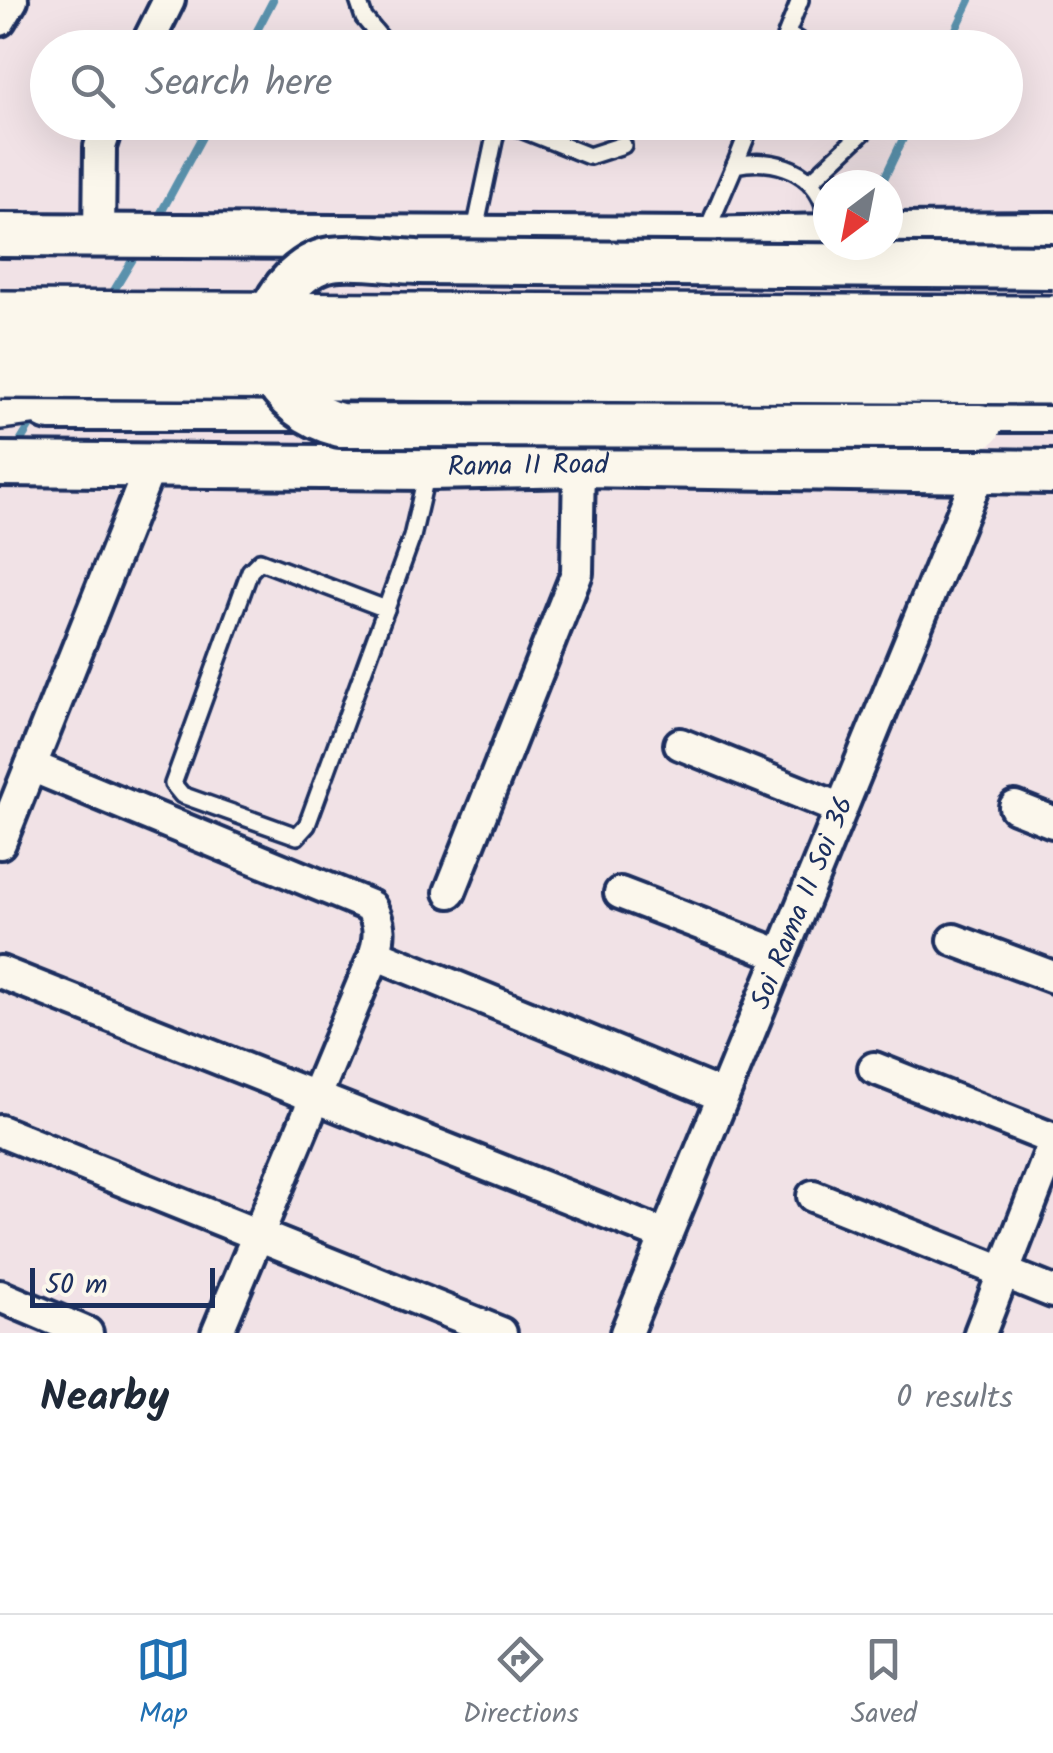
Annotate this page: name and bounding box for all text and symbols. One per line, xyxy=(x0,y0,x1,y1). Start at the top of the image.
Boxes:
search box xyxy=(30,30,1023,140)
text: Search here xyxy=(145,55,332,115)
icon: search xyxy=(65,58,120,113)
north arrow xyxy=(813,170,903,260)
street label: Rama II Road xyxy=(447,442,610,490)
street label: Soi Rama II Soi 36 xyxy=(739,789,867,1017)
scale bar xyxy=(30,1263,215,1308)
text: 50 m xyxy=(45,1263,108,1308)
text: Nearby xyxy=(40,1365,169,1432)
text: 0 results xyxy=(896,1373,1013,1424)
tab: Map xyxy=(136,1632,191,1737)
tab: Directions xyxy=(463,1632,579,1737)
tab: Saved xyxy=(851,1632,917,1737)

